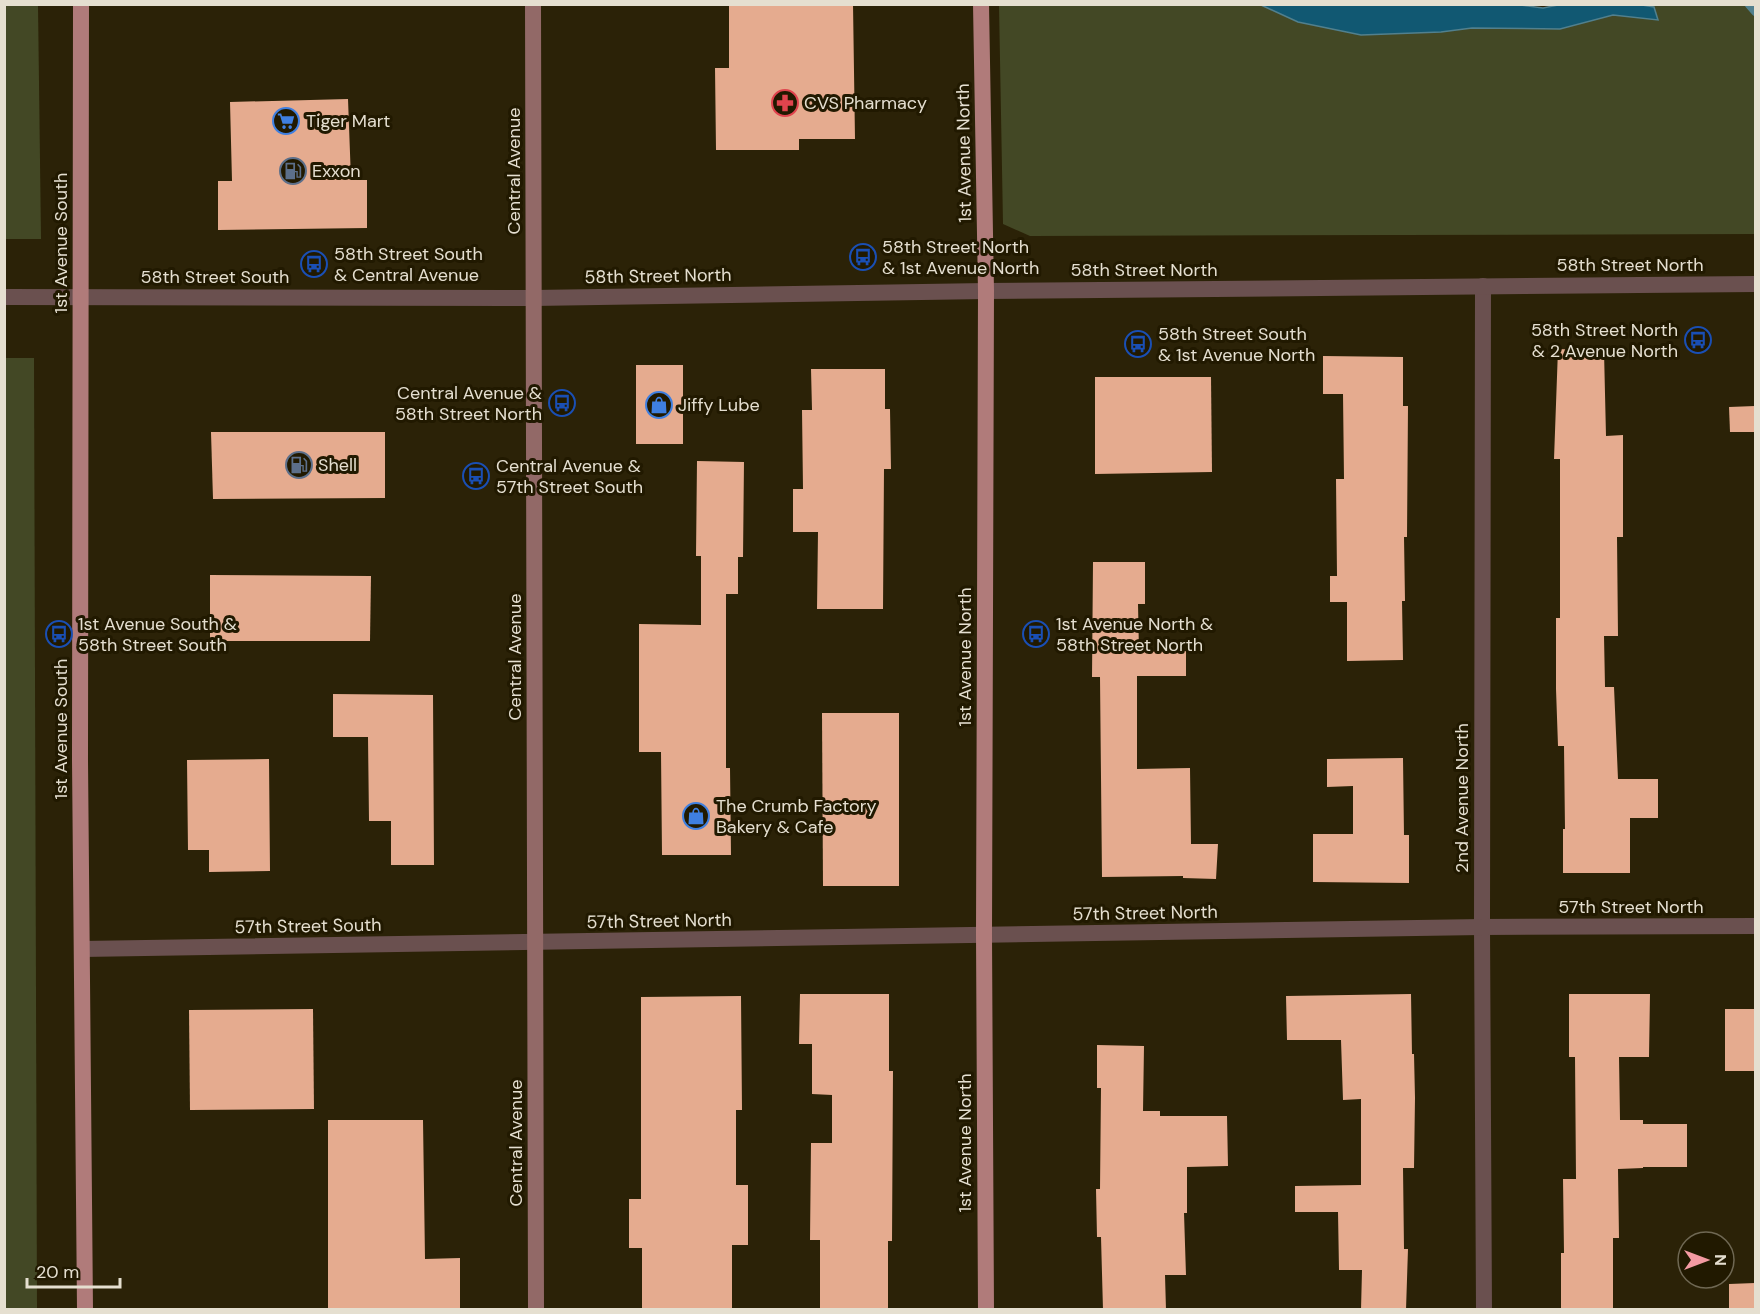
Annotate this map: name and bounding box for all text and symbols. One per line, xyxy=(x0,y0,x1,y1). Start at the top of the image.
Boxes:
street label: 1st Avenue North xyxy=(951,83,977,223)
pharmacy icon: CVS Pharmacy xyxy=(770,88,800,118)
place label: CVS Pharmacy xyxy=(804,91,927,115)
supermarket icon: Tiger Mart xyxy=(271,106,301,136)
street label: Central Avenue xyxy=(502,108,526,234)
place label: Tiger Mart xyxy=(306,109,390,133)
fuel station icon: Exxon xyxy=(278,156,308,186)
place label: Exxon xyxy=(312,159,361,183)
street label: 1st Avenue South xyxy=(49,173,73,313)
place label: 58th Street North & 1st Avenue North xyxy=(882,235,1039,280)
place label: 58th Street South & Central Avenue xyxy=(334,242,483,287)
bus stop icon: 58th Street North & 1st Avenue North xyxy=(848,242,878,272)
bus stop icon: 58th Street South & Central Avenue xyxy=(299,249,329,279)
street label: 58th Street North xyxy=(1556,253,1704,277)
street label: 58th Street North xyxy=(1070,258,1218,282)
street label: 58th Street North xyxy=(584,263,732,289)
street label: 58th Street South xyxy=(141,265,289,289)
place label: 58th Street North & 2 Avenue North xyxy=(1531,318,1678,363)
place label: 58th Street South & 1st Avenue North xyxy=(1158,322,1315,367)
bus stop icon: 58th Street North & 2 Avenue North xyxy=(1683,325,1713,355)
bus stop icon: 58th Street South & 1st Avenue North xyxy=(1123,329,1153,359)
place label: Central Avenue & 58th Street North xyxy=(395,381,542,426)
bus stop icon: Central Avenue & 58th Street North xyxy=(547,388,577,418)
shop icon: Jiffy Lube xyxy=(644,390,674,420)
place label: Jiffy Lube xyxy=(678,393,760,417)
fuel station icon: Shell xyxy=(284,450,314,480)
place label: Shell xyxy=(318,453,357,477)
place label: Central Avenue & 57th Street South xyxy=(496,454,643,499)
bus stop icon: Central Avenue & 57th Street South xyxy=(461,461,491,491)
street label: 1st Avenue North xyxy=(953,587,977,727)
street label: Central Avenue xyxy=(503,594,527,720)
place label: 1st Avenue South & 58th Street South xyxy=(78,612,237,657)
place label: 1st Avenue North & 58th Street North xyxy=(1056,612,1213,657)
bus stop icon: 1st Avenue South & 58th Street South xyxy=(44,619,74,649)
bus stop icon: 1st Avenue North & 58th Street North xyxy=(1021,619,1051,649)
street label: 1st Avenue South xyxy=(49,659,73,799)
street label: 2nd Avenue North xyxy=(1450,723,1474,873)
place label: The Crumb Factory Bakery & Cafe xyxy=(716,794,876,839)
shop icon: The Crumb Factory Bakery & Cafe xyxy=(681,801,711,831)
street label: 57th Street North xyxy=(1558,895,1704,919)
street label: 57th Street North xyxy=(1072,900,1218,926)
street label: 57th Street North xyxy=(586,908,732,934)
street label: 57th Street South xyxy=(234,913,382,939)
street label: 1st Avenue North xyxy=(953,1073,977,1213)
street label: Central Avenue xyxy=(504,1080,528,1206)
north arrow xyxy=(1676,1230,1736,1290)
scale bar xyxy=(27,1251,120,1289)
text: N xyxy=(1710,1254,1731,1266)
text: 20 m xyxy=(36,1260,79,1284)

